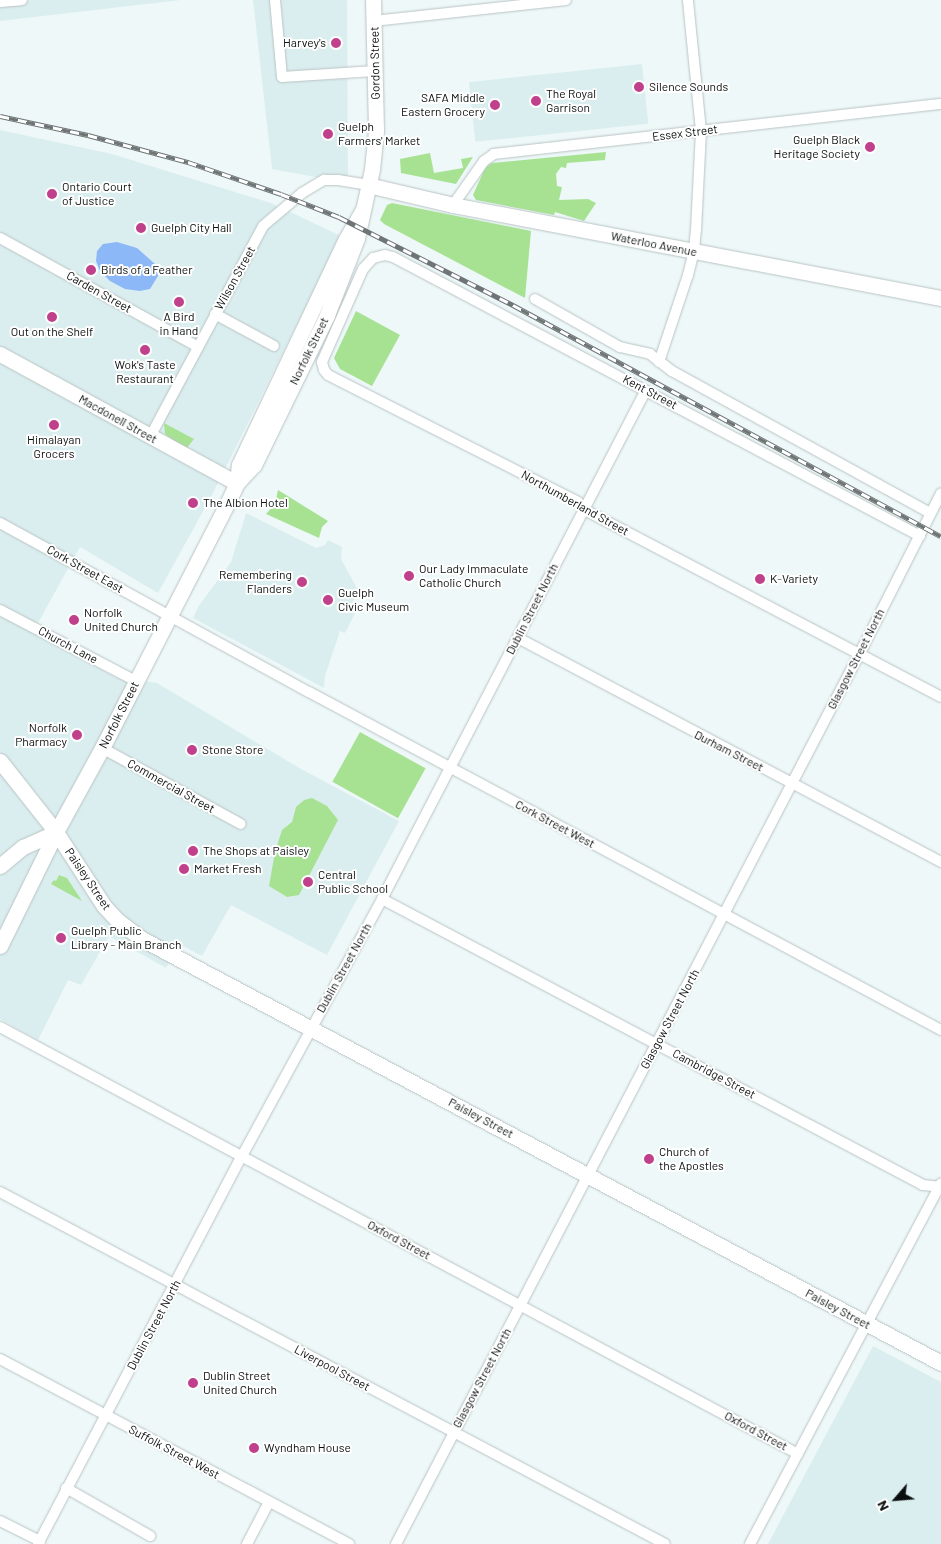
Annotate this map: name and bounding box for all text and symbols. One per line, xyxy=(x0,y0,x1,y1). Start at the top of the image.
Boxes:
street label: Gordon Street xyxy=(367,26,383,100)
place label: Harvey's xyxy=(283,36,326,50)
marker: Harvey's xyxy=(330,37,342,49)
place label: Silence Sounds xyxy=(649,80,728,94)
marker: Silence Sounds xyxy=(633,81,645,93)
place label: The Royal Garrison xyxy=(546,87,596,115)
place label: SAFA Middle Eastern Grocery xyxy=(401,91,485,119)
marker: The Royal Garrison xyxy=(530,95,542,107)
marker: SAFA Middle Eastern Grocery xyxy=(489,99,501,111)
place label: Guelph Farmers' Market xyxy=(338,120,420,148)
street label: Essex Street xyxy=(651,122,719,144)
marker: Guelph Farmers' Market xyxy=(322,128,334,140)
place label: Guelph Black Heritage Society xyxy=(774,133,860,161)
marker: Guelph Black Heritage Society xyxy=(864,141,876,153)
place label: Ontario Court of Justice xyxy=(62,180,132,208)
marker: Ontario Court of Justice xyxy=(46,188,58,200)
place label: Guelph City Hall xyxy=(151,221,232,235)
marker: Guelph City Hall xyxy=(135,222,147,234)
street label: Waterloo Avenue xyxy=(610,229,698,259)
street label: Wilson Street xyxy=(212,244,258,312)
place label: Birds of a Feather xyxy=(101,263,193,277)
marker: Birds of a Feather xyxy=(85,264,97,276)
street label: Carden Street xyxy=(64,268,134,316)
marker: A Bird in Hand xyxy=(173,296,185,308)
place label: A Bird in Hand xyxy=(160,310,198,338)
marker: Out on the Shelf xyxy=(46,311,58,323)
street label: Norfolk Street xyxy=(286,315,332,387)
place label: Out on the Shelf xyxy=(11,325,93,339)
marker: Wok's Taste Restaurant xyxy=(139,344,151,356)
place label: Wok's Taste Restaurant xyxy=(114,358,176,386)
street label: Kent Street xyxy=(620,372,680,412)
street label: Macdonell Street xyxy=(76,392,160,446)
marker: Himalayan Grocers xyxy=(48,419,60,431)
place label: Himalayan Grocers xyxy=(27,433,81,461)
street label: Northumberland Street xyxy=(519,467,631,539)
place label: The Albion Hotel xyxy=(203,496,288,510)
marker: The Albion Hotel xyxy=(187,497,199,509)
street label: Cork Street East xyxy=(44,542,126,596)
street label: Dublin Street North xyxy=(503,561,561,657)
place label: Our Lady Immaculate Catholic Church xyxy=(419,562,528,590)
place label: Remembering Flanders xyxy=(219,568,292,596)
marker: Our Lady Immaculate Catholic Church xyxy=(403,570,415,582)
place label: K-Variety xyxy=(770,572,818,586)
marker: K-Variety xyxy=(754,573,766,585)
marker: Remembering Flanders xyxy=(296,576,308,588)
place label: Guelph Civic Museum xyxy=(338,586,409,614)
marker: Guelph Civic Museum xyxy=(322,594,334,606)
place label: Norfolk United Church xyxy=(84,606,158,634)
street label: Glasgow Street North xyxy=(824,606,888,712)
marker: Norfolk United Church xyxy=(68,614,80,626)
street label: Church Lane xyxy=(36,623,100,667)
street label: Norfolk Street xyxy=(96,679,142,751)
place label: Norfolk Pharmacy xyxy=(15,721,67,749)
street label: Durham Street xyxy=(692,727,766,775)
marker: Norfolk Pharmacy xyxy=(71,729,83,741)
place label: Stone Store xyxy=(202,743,263,757)
marker: Stone Store xyxy=(186,744,198,756)
street label: Commercial Street xyxy=(125,756,217,816)
street label: Cork Street West xyxy=(513,797,597,851)
place label: The Shops at Paisley xyxy=(203,844,309,858)
street label: Paisley Street xyxy=(62,845,114,913)
marker: The Shops at Paisley xyxy=(187,845,199,857)
place label: Market Fresh xyxy=(194,862,261,876)
marker: Market Fresh xyxy=(178,863,190,875)
place label: Central Public School xyxy=(318,868,388,896)
marker: Central Public School xyxy=(302,876,314,888)
street label: Dublin Street North xyxy=(313,921,375,1015)
place label: Guelph Public Library - Main Branch xyxy=(71,924,181,952)
marker: Guelph Public Library - Main Branch xyxy=(55,932,67,944)
street label: Glasgow Street North xyxy=(638,967,702,1071)
street label: Cambridge Street xyxy=(670,1046,758,1102)
street label: Paisley Street xyxy=(446,1095,516,1141)
place label: Church of the Apostles xyxy=(659,1145,724,1173)
marker: Church of the Apostles xyxy=(643,1153,655,1165)
street label: Oxford Street xyxy=(365,1217,433,1263)
street label: Dublin Street North xyxy=(124,1277,184,1373)
street label: Paisley Street xyxy=(803,1286,873,1332)
street label: Glasgow Street North xyxy=(450,1326,514,1430)
street label: Liverpool Street xyxy=(292,1342,372,1394)
place label: Dublin Street United Church xyxy=(203,1369,277,1397)
marker: Dublin Street United Church xyxy=(187,1377,199,1389)
street label: Oxford Street xyxy=(722,1408,790,1454)
street label: Suffolk Street West xyxy=(126,1422,222,1482)
place label: Wyndham House xyxy=(264,1441,351,1455)
marker: Wyndham House xyxy=(248,1442,260,1454)
north arrow xyxy=(871,1474,921,1524)
text: N xyxy=(873,1498,892,1514)

